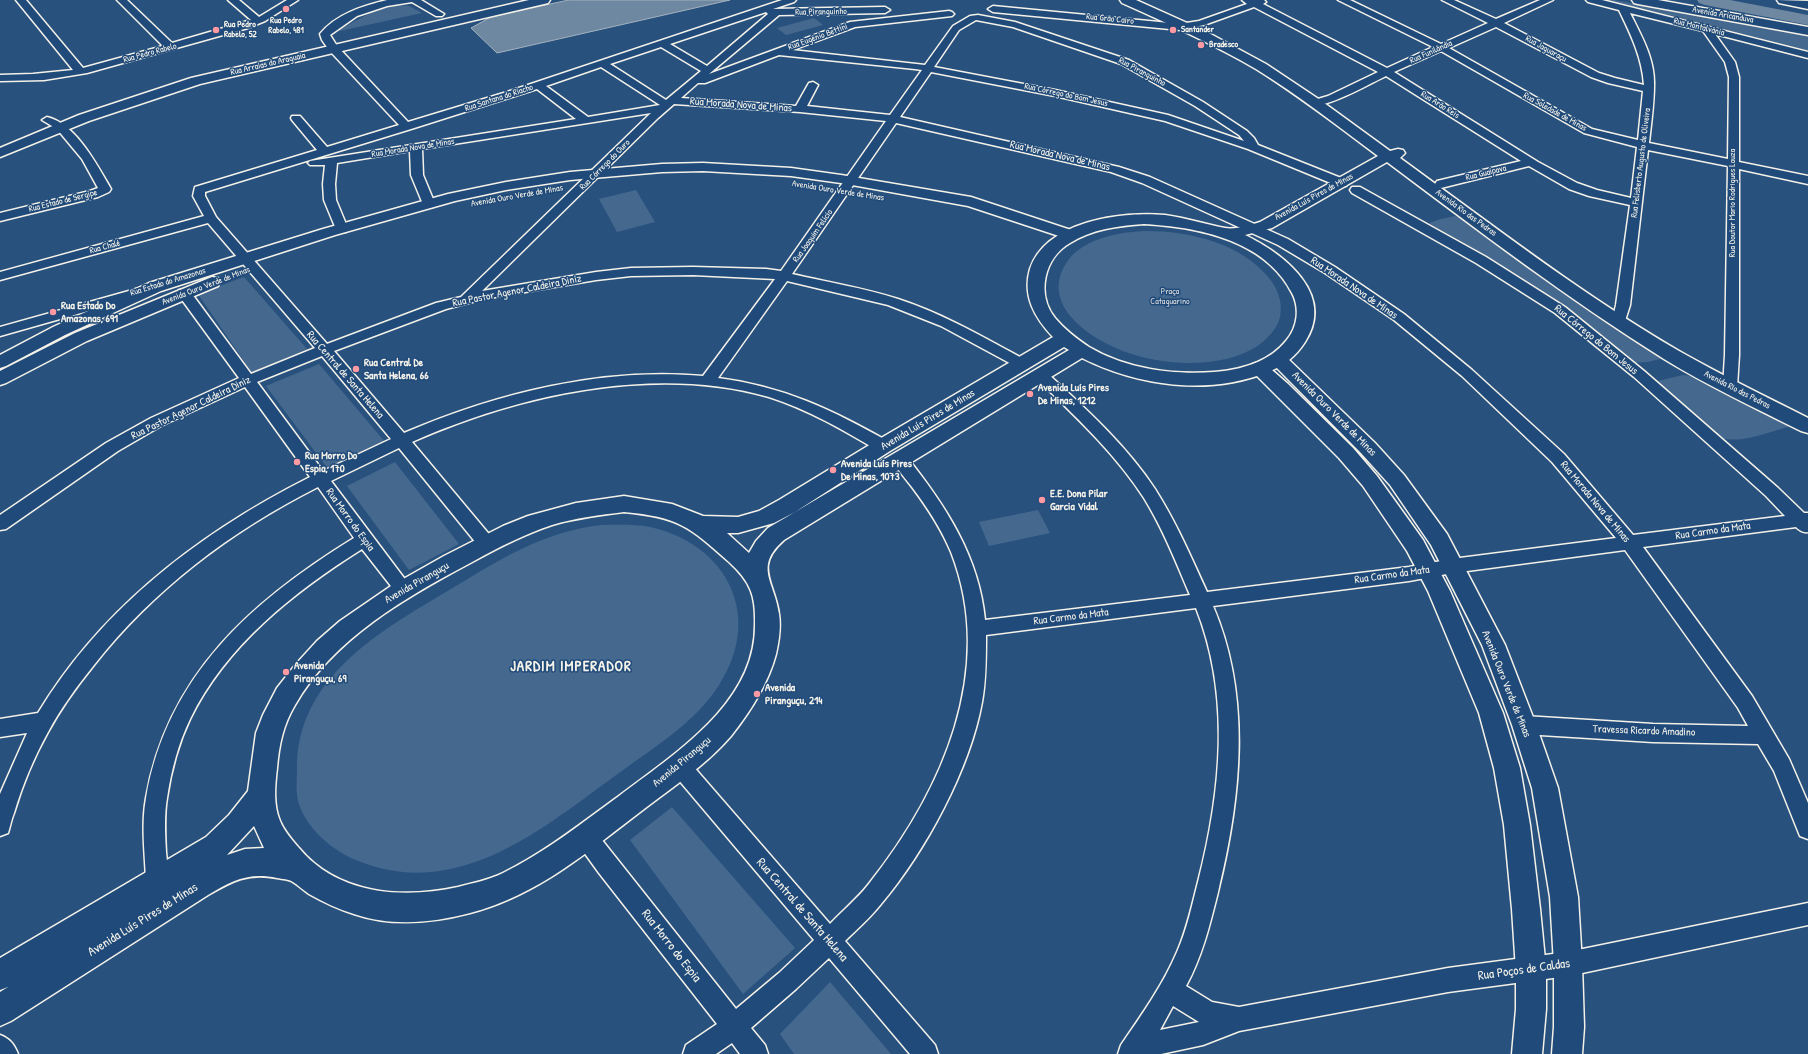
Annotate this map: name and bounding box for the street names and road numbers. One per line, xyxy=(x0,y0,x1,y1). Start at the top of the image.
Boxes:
street label: Avenida Aricanduva xyxy=(1692,4,1754,26)
street label: Rua Piranguinho xyxy=(795,6,847,18)
street label: Rua Grão Cairo xyxy=(1086,11,1134,27)
street label: Rua Montalvânia xyxy=(1672,15,1726,39)
street label: Rua Eugênio Bettini xyxy=(787,21,849,53)
street label: Rua Jaguaraçu xyxy=(1524,33,1568,65)
street label: Rua Funilândia xyxy=(1408,38,1454,66)
street label: Rua Pedro Rabelo xyxy=(122,41,178,65)
street label: Rua Arraias do Araguaia xyxy=(230,50,306,78)
street label: Rua Piranguinho xyxy=(1117,55,1167,89)
street label: Rua Córrego do Bom Jesus xyxy=(1023,81,1109,109)
street label: Rua Santana do Riacho xyxy=(464,82,534,114)
street label: Rua Arão Reis xyxy=(1419,89,1461,121)
street label: Rua Soledade de Minas xyxy=(1521,90,1589,134)
street label: Rua Morada Nova de Minas xyxy=(690,95,792,115)
street label: Rua Felisberto Augusto de Oliveira xyxy=(1629,108,1653,218)
street label: Rua Morada Nova de Minas xyxy=(371,136,455,160)
street label: Rua Córrego do Ouro xyxy=(578,138,632,192)
street label: Rua Morada Nova de Minas xyxy=(1009,138,1111,174)
street label: Rua Doutor Mario Rodrigues Louza xyxy=(1728,149,1738,257)
street label: Rua Guaipava xyxy=(1465,163,1507,183)
street label: Avenida Luís Pires de Minas xyxy=(1273,171,1355,223)
street label: Avenida Ouro Verde de Minas xyxy=(791,178,885,204)
street label: Avenida Ouro Verde de Minas xyxy=(470,183,564,209)
street label: Rua Estado de Sergipe xyxy=(28,187,98,215)
street label: Avenida Rio das Pedras xyxy=(1433,187,1499,239)
street label: Rua Joaquim Felício xyxy=(791,207,835,265)
street label: Rua Chalé xyxy=(88,238,122,256)
street label: Rua Morada Nova de Minas xyxy=(1308,254,1400,322)
street label: Avenida Ouro Verde de Minas xyxy=(160,264,252,308)
street label: Rua Estado do Amazonas xyxy=(129,265,207,299)
street label: Rua Pastor Agenor Caldeira Diniz xyxy=(451,272,583,310)
street label: Rua Córrego do Bom Jesus xyxy=(1551,302,1641,378)
street label: Rua Central de Santa Helena xyxy=(303,329,387,421)
street label: Avenida Ouro Verde de Minas xyxy=(1289,369,1379,459)
street label: Avenida Rio das Pedras xyxy=(1702,369,1772,411)
street label: Rua Pastor Agenor Caldeira Diniz xyxy=(129,373,253,443)
street label: Avenida Luís Pires de Minas xyxy=(879,387,977,453)
street label: Rua Morada Nova de Minas xyxy=(1557,459,1633,545)
street label: Rua Morro do Espia xyxy=(323,486,377,554)
street label: Rua Carmo da Mata xyxy=(1675,519,1751,543)
street label: Avenida Piranguçu xyxy=(383,559,451,607)
street label: Rua Carmo da Mata xyxy=(1354,563,1430,587)
street label: Rua Carmo da Mata xyxy=(1033,606,1109,628)
street label: Avenida Ouro Verde de Minas xyxy=(1479,629,1533,739)
street label: Travessa Ricardo Amadino xyxy=(1592,723,1696,739)
street label: Avenida Piranguçu xyxy=(650,734,714,790)
street label: Rua Central de Santa Helena xyxy=(753,855,851,965)
street label: Avenida Luís Pires de Minas xyxy=(85,880,201,960)
street label: Rua Morro do Espia xyxy=(638,907,704,985)
street label: Rua Poços de Caldas xyxy=(1477,956,1571,984)

